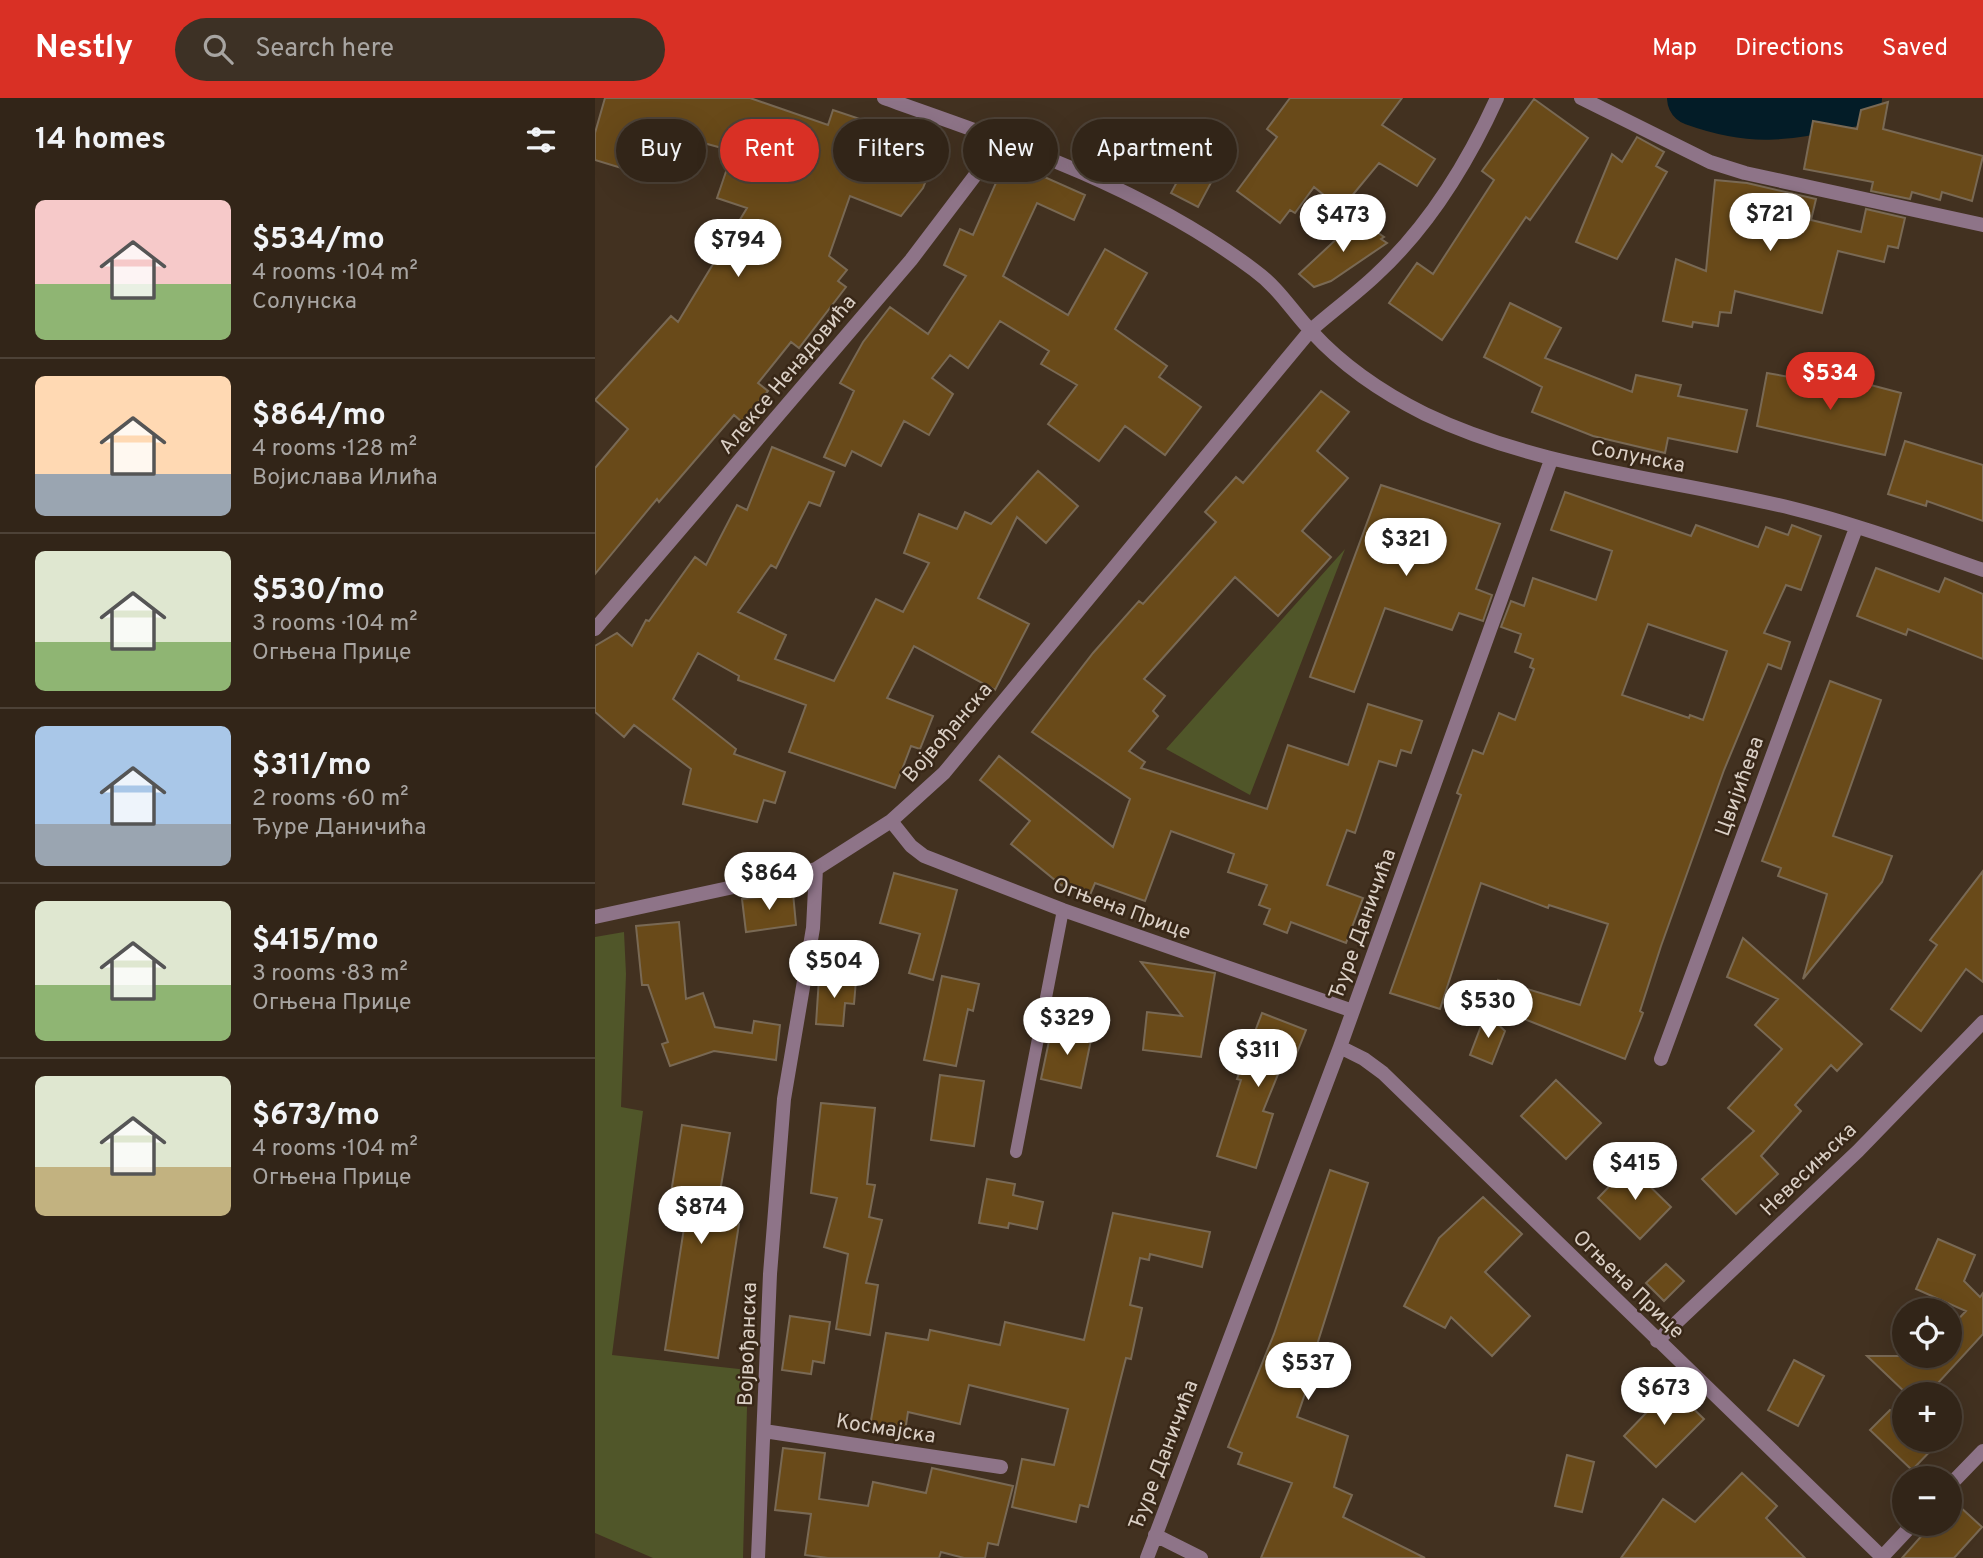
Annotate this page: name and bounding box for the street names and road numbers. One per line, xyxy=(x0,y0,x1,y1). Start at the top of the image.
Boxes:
street label: Алексе Ненадовића xyxy=(713,290,863,460)
street label: Солунска xyxy=(1588,435,1687,480)
street label: Војвођанска xyxy=(897,677,999,789)
street label: Цвијићева xyxy=(1710,733,1771,840)
street label: Ђуре Даничића xyxy=(1324,845,1403,1004)
street label: Огњена Прице xyxy=(1049,872,1194,947)
street label: Невесињска xyxy=(1755,1117,1863,1223)
street label: Огњена Прице xyxy=(1566,1225,1690,1345)
street label: Војвођанска xyxy=(733,1282,764,1407)
street label: Ђуре Даничића xyxy=(1123,1376,1206,1535)
street label: Космајска xyxy=(834,1408,938,1451)

